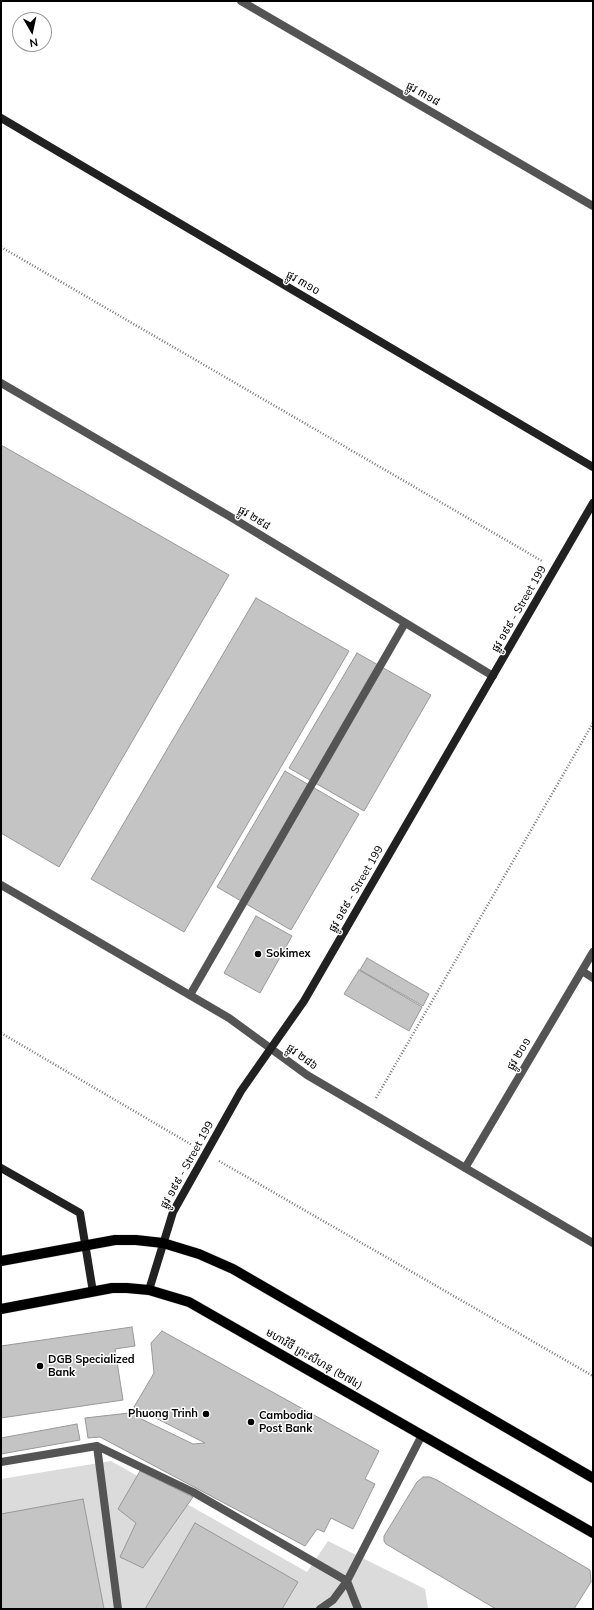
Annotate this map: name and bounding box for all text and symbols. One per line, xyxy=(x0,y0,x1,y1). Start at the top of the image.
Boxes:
north arrow xyxy=(12,12,52,52)
text: N xyxy=(29,35,39,50)
street label: ផ្លូវ ៣១៨ xyxy=(404,79,442,109)
street label: ផ្លូវ ៣១០ xyxy=(284,268,322,298)
street label: ផ្លូវ ២៩៨ xyxy=(235,503,273,533)
street label: ផ្លូវ ១៩៩ - Street 199 xyxy=(489,563,549,655)
street label: ផ្លូវ ១៩៩ - Street 199 xyxy=(326,843,386,935)
place label: Sokimex xyxy=(266,947,310,961)
marker: Sokimex xyxy=(253,949,263,959)
street label: ផ្លូវ ២០១ xyxy=(504,1035,534,1073)
street label: ផ្លូវ ២៨៦ xyxy=(284,1041,320,1073)
street label: ផ្លូវ ១៩៩ - Street 199 xyxy=(157,1119,217,1211)
street label: មហាវិថី ព្រះសីហនុ (២៧៤) xyxy=(263,1326,365,1392)
place label: DGB Specialized Bank xyxy=(48,1353,135,1379)
marker: DGB Specialized Bank xyxy=(35,1361,45,1371)
place label: Phuong Trinh xyxy=(128,1407,198,1421)
marker: Phuong Trinh xyxy=(201,1409,211,1419)
place label: Cambodia Post Bank xyxy=(259,1409,313,1435)
marker: Cambodia Post Bank xyxy=(246,1417,256,1427)

